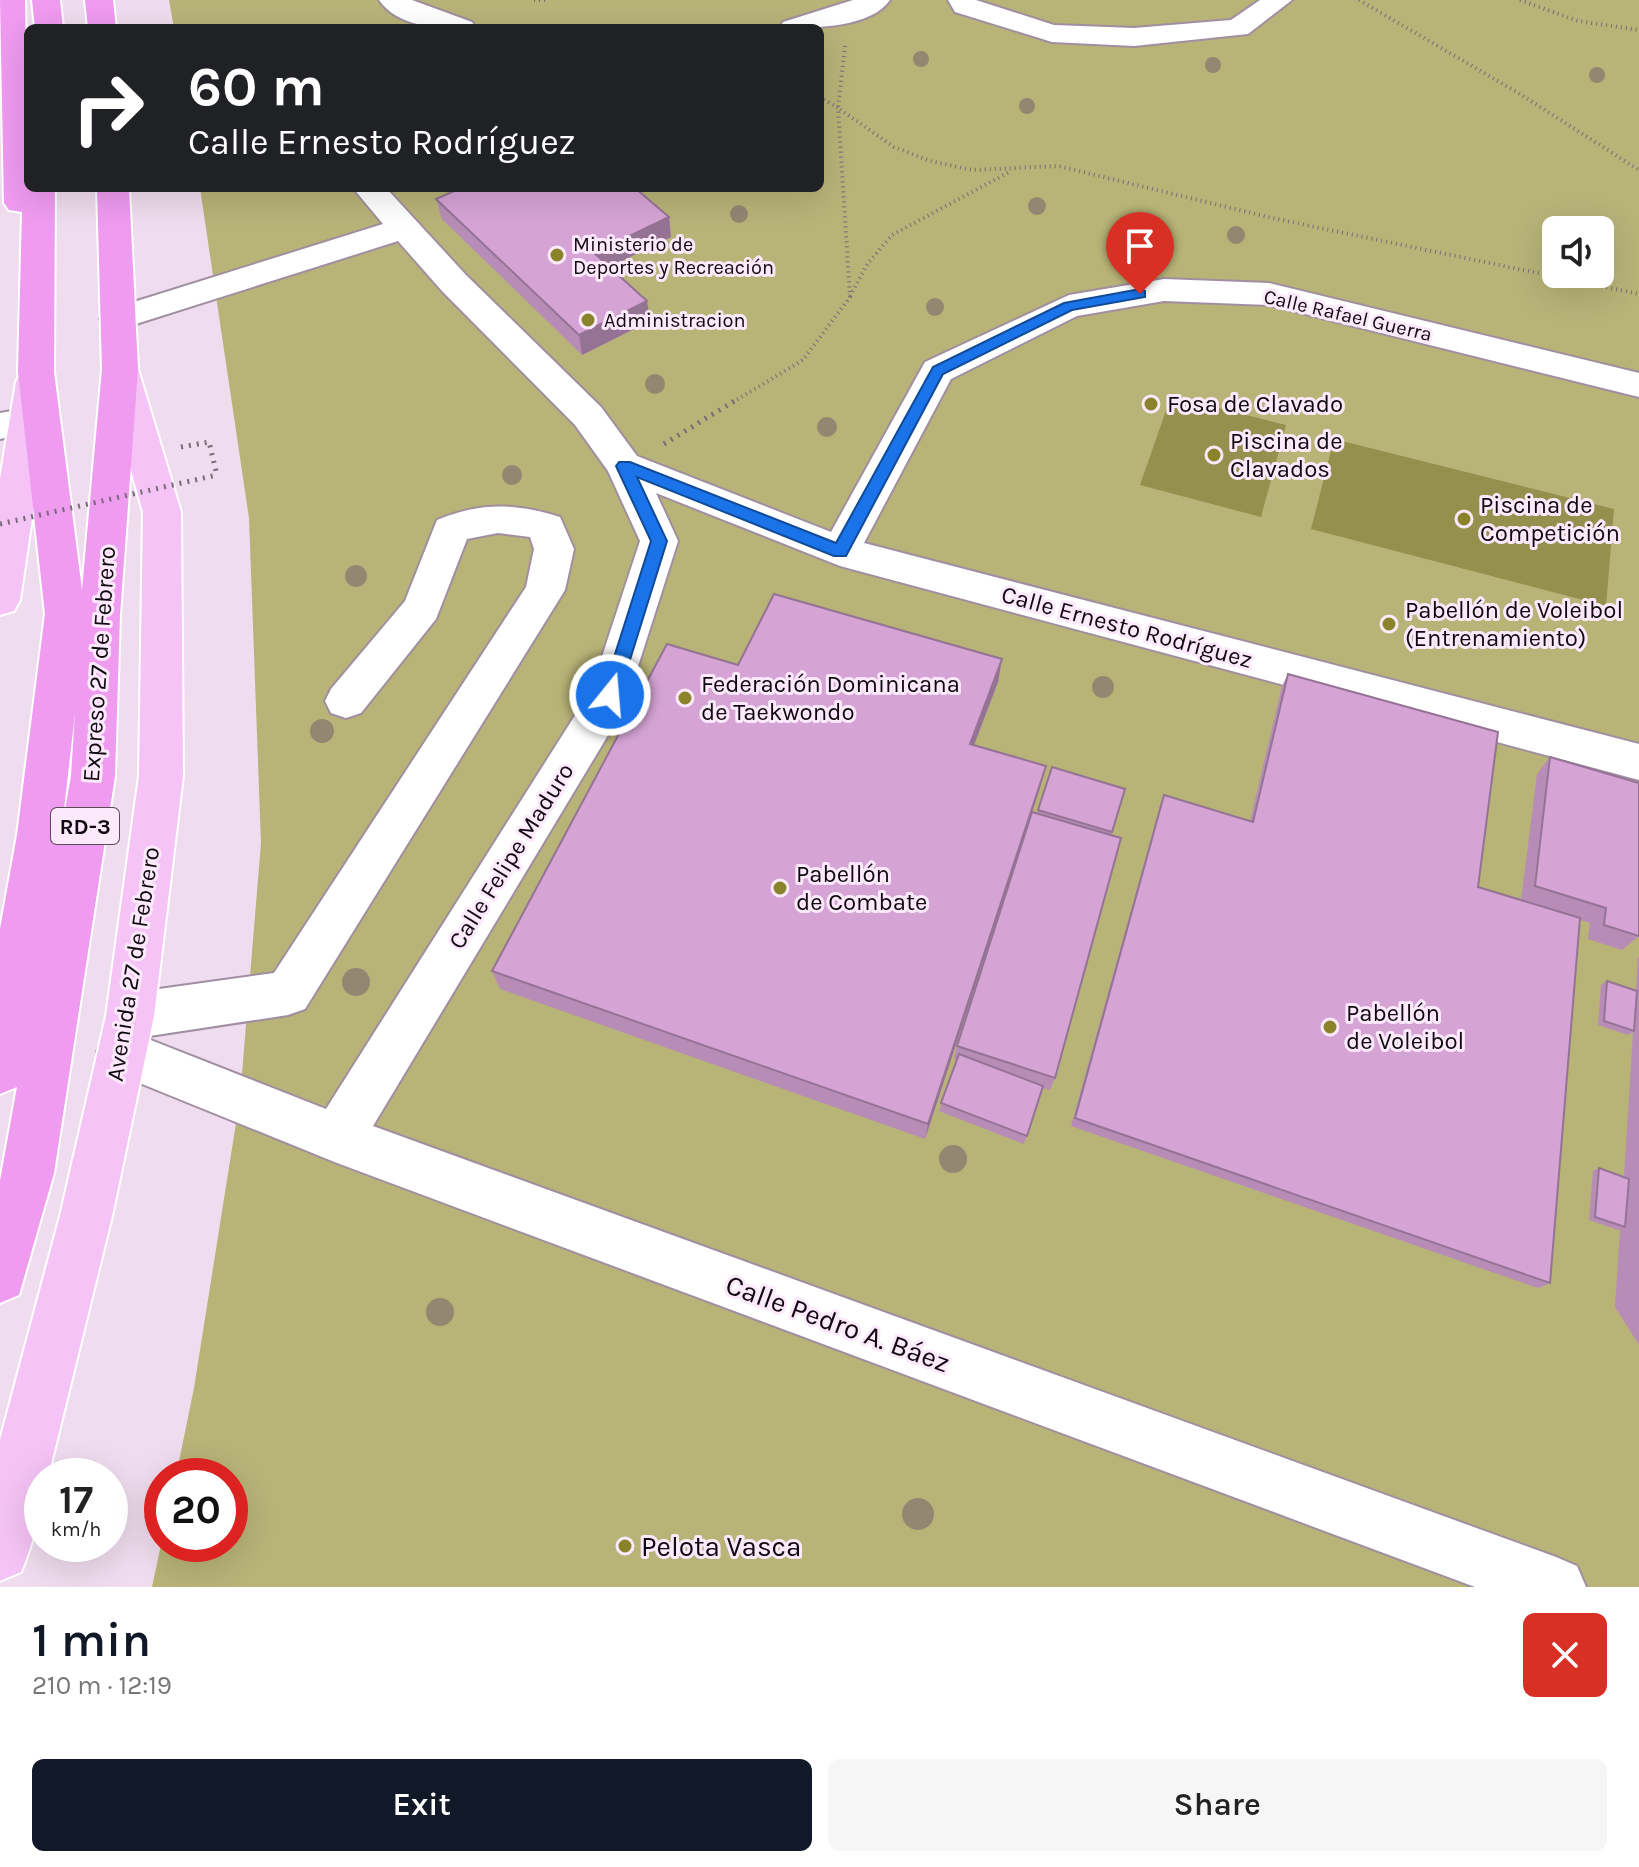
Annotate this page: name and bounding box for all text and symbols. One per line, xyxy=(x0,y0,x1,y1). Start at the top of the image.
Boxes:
text: 60 m xyxy=(188,54,325,119)
icon: right xyxy=(56,56,160,160)
text: Calle Ernesto Rodríguez xyxy=(188,121,576,163)
pin xyxy=(1106,212,1174,294)
map controls xyxy=(1542,216,1614,288)
button: sound xyxy=(1542,216,1614,288)
icon: arrive xyxy=(1118,224,1162,268)
place label: Ministerio de Deportes y Recreación xyxy=(573,233,774,279)
marker: Ministerio de Deportes y Recreación xyxy=(548,246,566,264)
street label: Calle Rafael Guerra xyxy=(1262,285,1434,346)
place label: Administracion xyxy=(604,309,746,332)
marker: Administracion xyxy=(579,311,597,329)
place label: Fosa de Clavado xyxy=(1167,390,1343,418)
marker: Fosa de Clavado xyxy=(1142,395,1160,413)
place label: Piscina de Clavados xyxy=(1230,427,1343,483)
marker: Piscina de Clavados xyxy=(1205,446,1223,464)
place label: Piscina de Competición xyxy=(1480,491,1620,547)
marker: Piscina de Competición xyxy=(1455,510,1473,528)
street label: Expreso 27 de Febrero xyxy=(77,545,121,783)
street label: Calle Ernesto Rodríguez xyxy=(999,580,1255,674)
place label: Pabellón de Voleibol (Entrenamiento) xyxy=(1405,596,1623,652)
marker: Pabellón de Voleibol (Entrenamiento) xyxy=(1380,615,1398,633)
position arrow xyxy=(568,653,652,737)
place label: Federación Dominicana de Taekwondo xyxy=(701,670,960,726)
marker: Federación Dominicana de Taekwondo xyxy=(676,689,694,707)
street label: Calle Felipe Maduro xyxy=(443,758,579,954)
road number: RD-3 xyxy=(51,808,119,844)
street label: Avenida 27 de Febrero xyxy=(101,845,165,1083)
place label: Pabellón de Combate xyxy=(796,860,927,916)
marker: Pabellón de Combate xyxy=(771,879,789,897)
place label: Pabellón de Voleibol xyxy=(1346,999,1464,1055)
marker: Pabellón de Voleibol xyxy=(1321,1018,1339,1036)
street label: Calle Pedro A. Báez xyxy=(721,1268,954,1379)
speed limit sign: 20 xyxy=(144,1458,248,1562)
text: 17 xyxy=(59,1476,93,1523)
text: km/h xyxy=(51,1518,101,1541)
place label: Pelota Vasca xyxy=(641,1530,801,1563)
marker: Pelota Vasca xyxy=(616,1537,634,1555)
text: 1 min xyxy=(32,1612,151,1668)
button: close xyxy=(1523,1613,1607,1697)
text: 210 m · 12:19 xyxy=(32,1670,172,1701)
button: Exit xyxy=(32,1759,812,1851)
button: Share xyxy=(828,1759,1607,1851)

